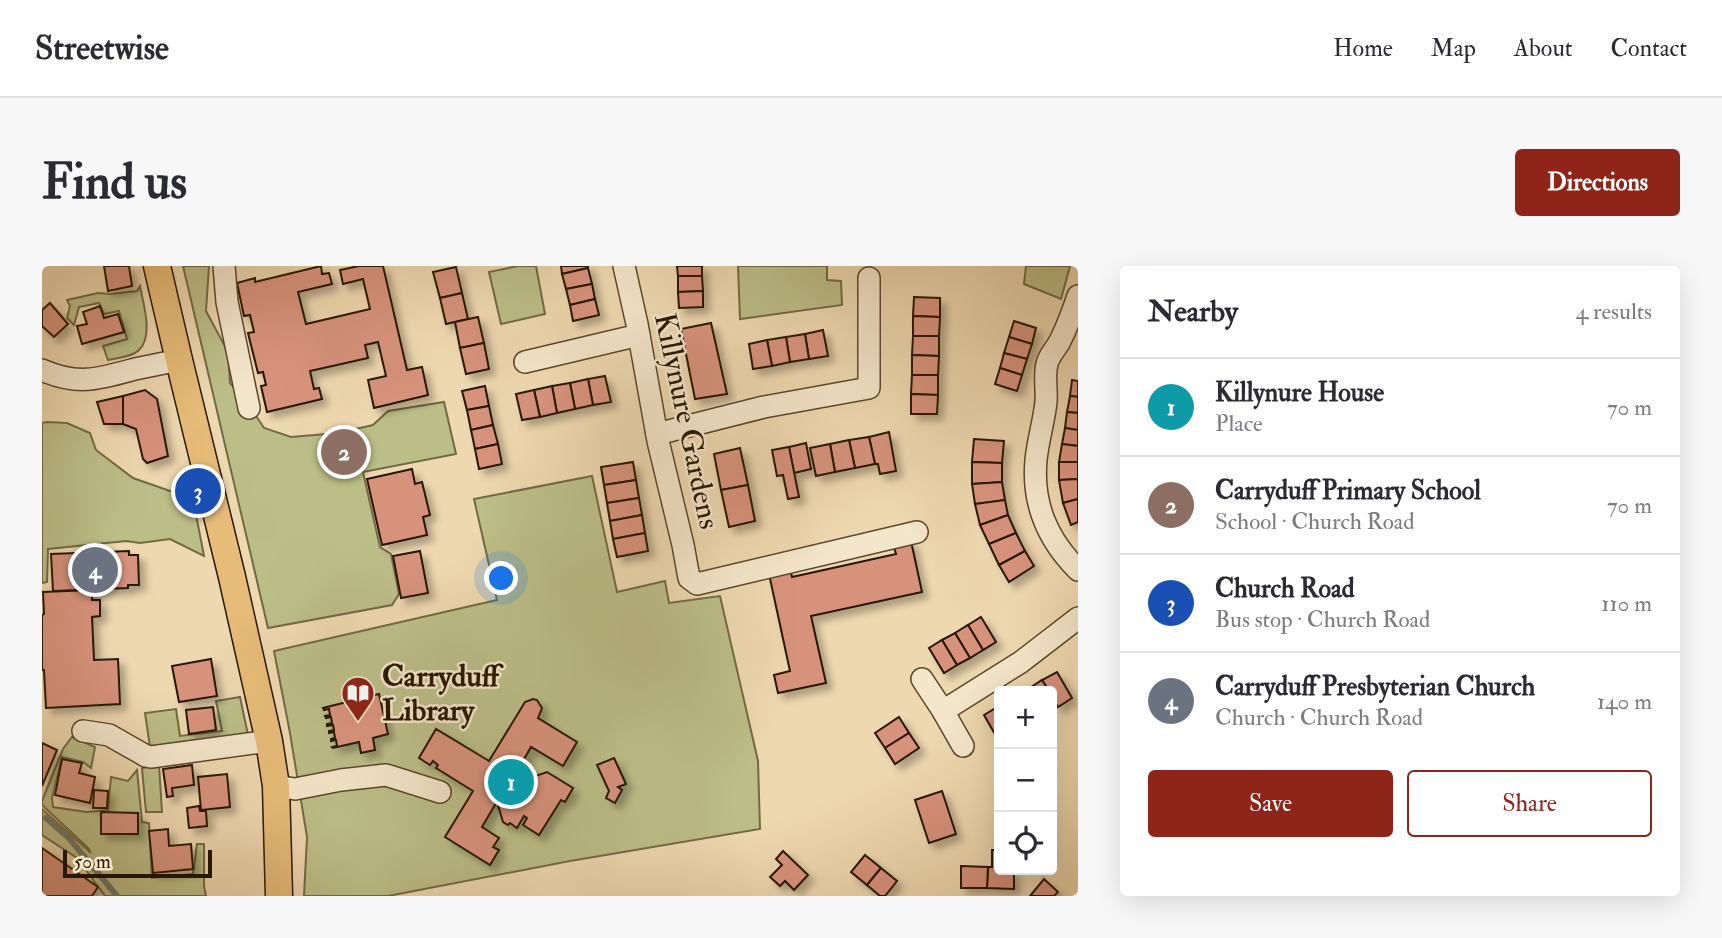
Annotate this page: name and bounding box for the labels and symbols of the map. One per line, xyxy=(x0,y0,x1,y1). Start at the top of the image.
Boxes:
street label: Killynure Gardens xyxy=(646,310,728,532)
pin: 2 xyxy=(321,426,367,478)
pin: 3 xyxy=(175,465,221,517)
pin: 4 xyxy=(72,544,118,596)
your location xyxy=(484,561,518,595)
place label: Carryduff Library xyxy=(382,658,504,729)
library icon: Carryduff Library xyxy=(339,674,377,723)
pin: 1 xyxy=(488,756,534,808)
scale bar xyxy=(63,847,212,879)

